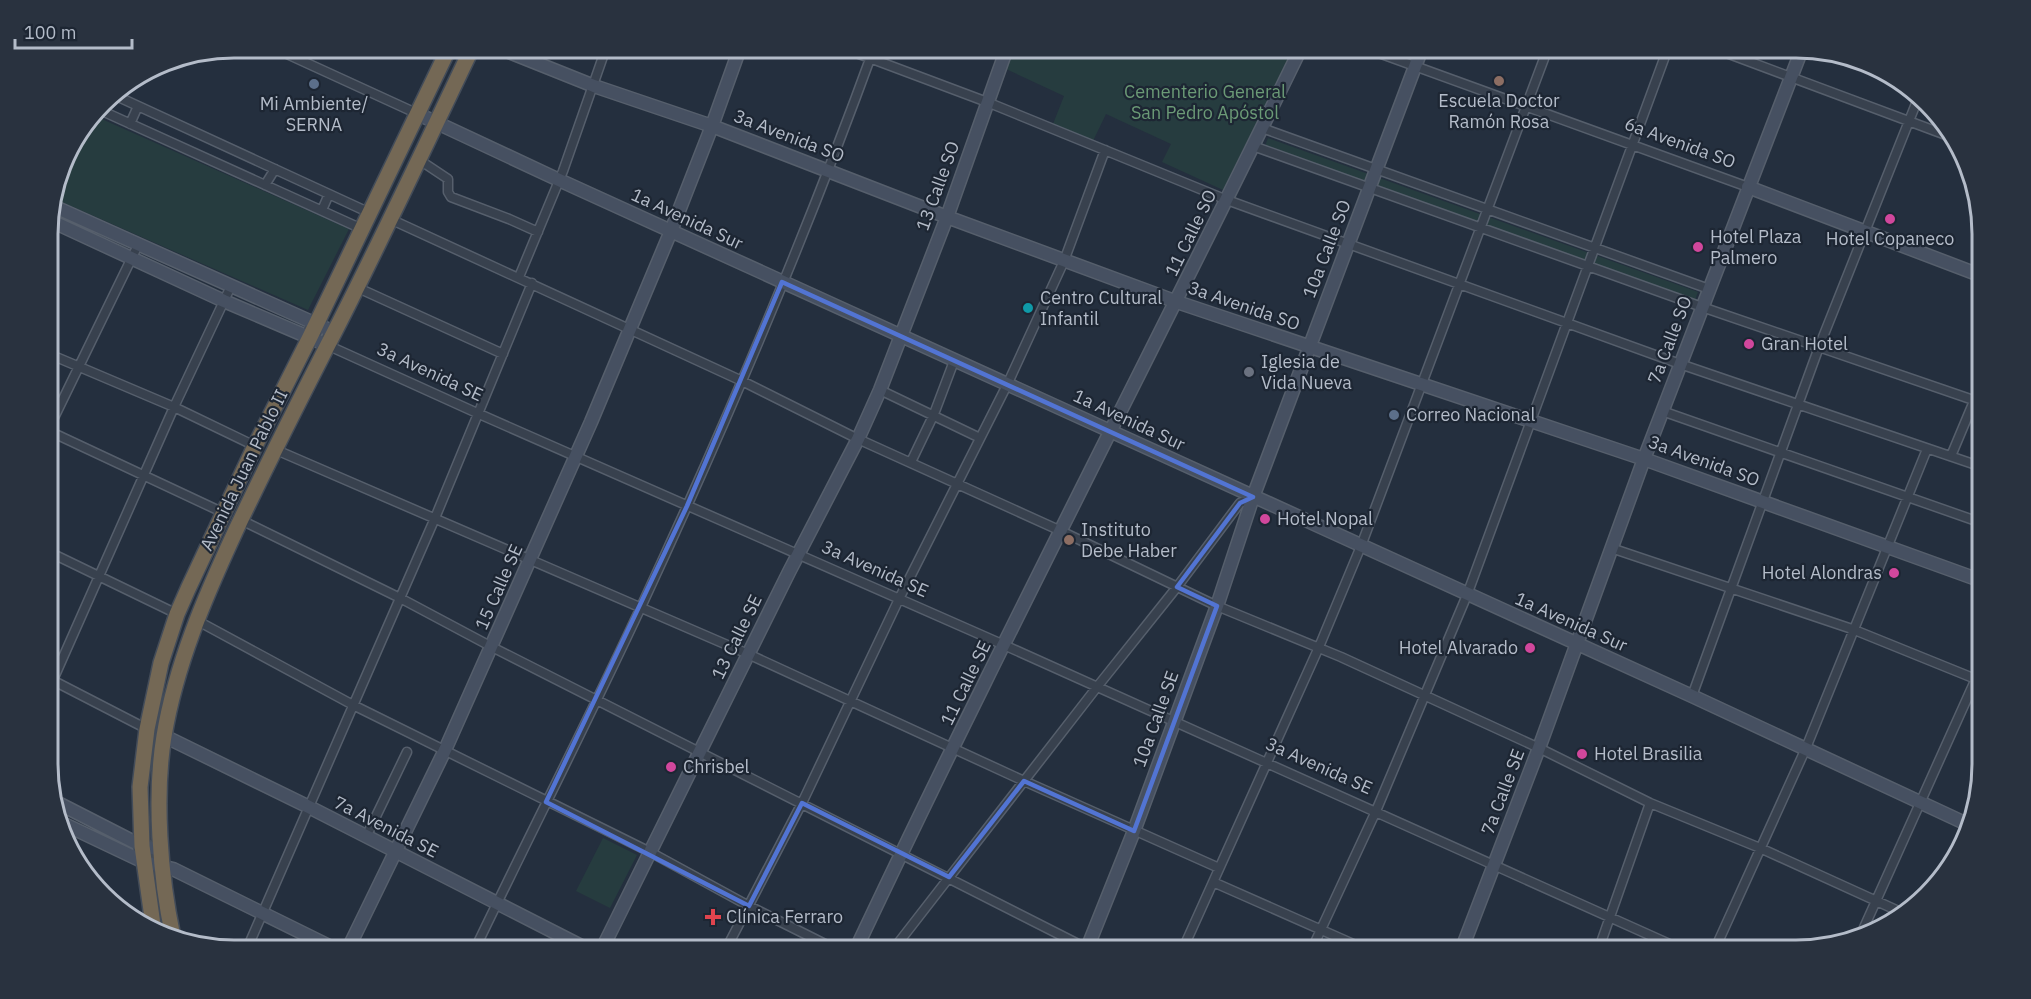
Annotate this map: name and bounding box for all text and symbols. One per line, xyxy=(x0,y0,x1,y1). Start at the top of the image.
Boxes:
scale bar xyxy=(15,12,132,50)
text: 100 m xyxy=(24,21,76,44)
marker: Escuela Doctor Ramón Rosa xyxy=(1492,74,1506,88)
marker: Mi Ambiente/ SERNA xyxy=(307,77,321,91)
park label: Cementerio General San Pedro Apóstol xyxy=(1124,80,1286,124)
place label: Escuela Doctor Ramón Rosa xyxy=(1438,89,1560,133)
place label: Mi Ambiente/ SERNA xyxy=(260,92,368,136)
street label: 3a Avenida SO xyxy=(731,104,848,167)
street label: 6a Avenida SO xyxy=(1621,112,1739,173)
street label: 13 Calle SO xyxy=(911,138,964,234)
street label: 1a Avenida Sur xyxy=(628,183,747,255)
street label: 11 Calle SO xyxy=(1160,186,1221,280)
street label: 10a Calle SO xyxy=(1297,196,1356,301)
marker: Hotel Copaneco xyxy=(1883,212,1897,226)
place label: Hotel Plaza Palmero xyxy=(1710,225,1802,269)
place label: Hotel Copaneco xyxy=(1826,227,1954,250)
marker: Hotel Plaza Palmero xyxy=(1691,240,1705,254)
street label: 3a Avenida SO xyxy=(1185,276,1303,335)
place label: Centro Cultural Infantil xyxy=(1040,286,1162,330)
street label: 7a Calle SO xyxy=(1642,293,1697,387)
marker: Centro Cultural Infantil xyxy=(1021,301,1035,315)
place label: Gran Hotel xyxy=(1761,332,1848,355)
street label: 3a Avenida SE xyxy=(374,337,487,406)
marker: Gran Hotel xyxy=(1742,337,1756,351)
place label: Iglesia de Vida Nueva xyxy=(1261,350,1352,394)
marker: Iglesia de Vida Nueva xyxy=(1242,365,1256,379)
street label: 1a Avenida Sur xyxy=(1070,384,1189,456)
street label: Avenida Juan Pablo II xyxy=(194,385,293,554)
place label: Correo Nacional xyxy=(1406,403,1535,426)
marker: Correo Nacional xyxy=(1387,408,1401,422)
street label: 3a Avenida SO xyxy=(1645,430,1763,491)
place label: Hotel Nopal xyxy=(1277,507,1373,530)
marker: Hotel Nopal xyxy=(1258,512,1272,526)
place label: Instituto Debe Haber xyxy=(1081,518,1177,562)
marker: Instituto Debe Haber xyxy=(1062,533,1076,547)
street label: 3a Avenida SE xyxy=(818,535,932,602)
street label: 15 Calle SE xyxy=(469,540,528,633)
place label: Hotel Alondras xyxy=(1762,561,1882,584)
marker: Hotel Alondras xyxy=(1887,566,1901,580)
street label: 1a Avenida Sur xyxy=(1511,586,1631,657)
street label: 13 Calle SE xyxy=(706,591,767,683)
place label: Hotel Alvarado xyxy=(1399,636,1518,659)
street label: 11 Calle SE xyxy=(935,637,996,729)
marker: Hotel Alvarado xyxy=(1523,641,1537,655)
street label: 10a Calle SE xyxy=(1127,667,1184,770)
street label: 3a Avenida SE xyxy=(1262,732,1376,799)
place label: Hotel Brasilia xyxy=(1594,742,1703,765)
street label: 7a Calle SE xyxy=(1476,746,1529,838)
marker: Hotel Brasilia xyxy=(1575,747,1589,761)
place label: Chrisbel xyxy=(683,755,750,778)
marker: Chrisbel xyxy=(664,760,678,774)
street label: 7a Avenida SE xyxy=(330,790,442,863)
place label: Clínica Ferraro xyxy=(726,905,843,928)
marker: Clínica Ferraro xyxy=(704,908,722,926)

